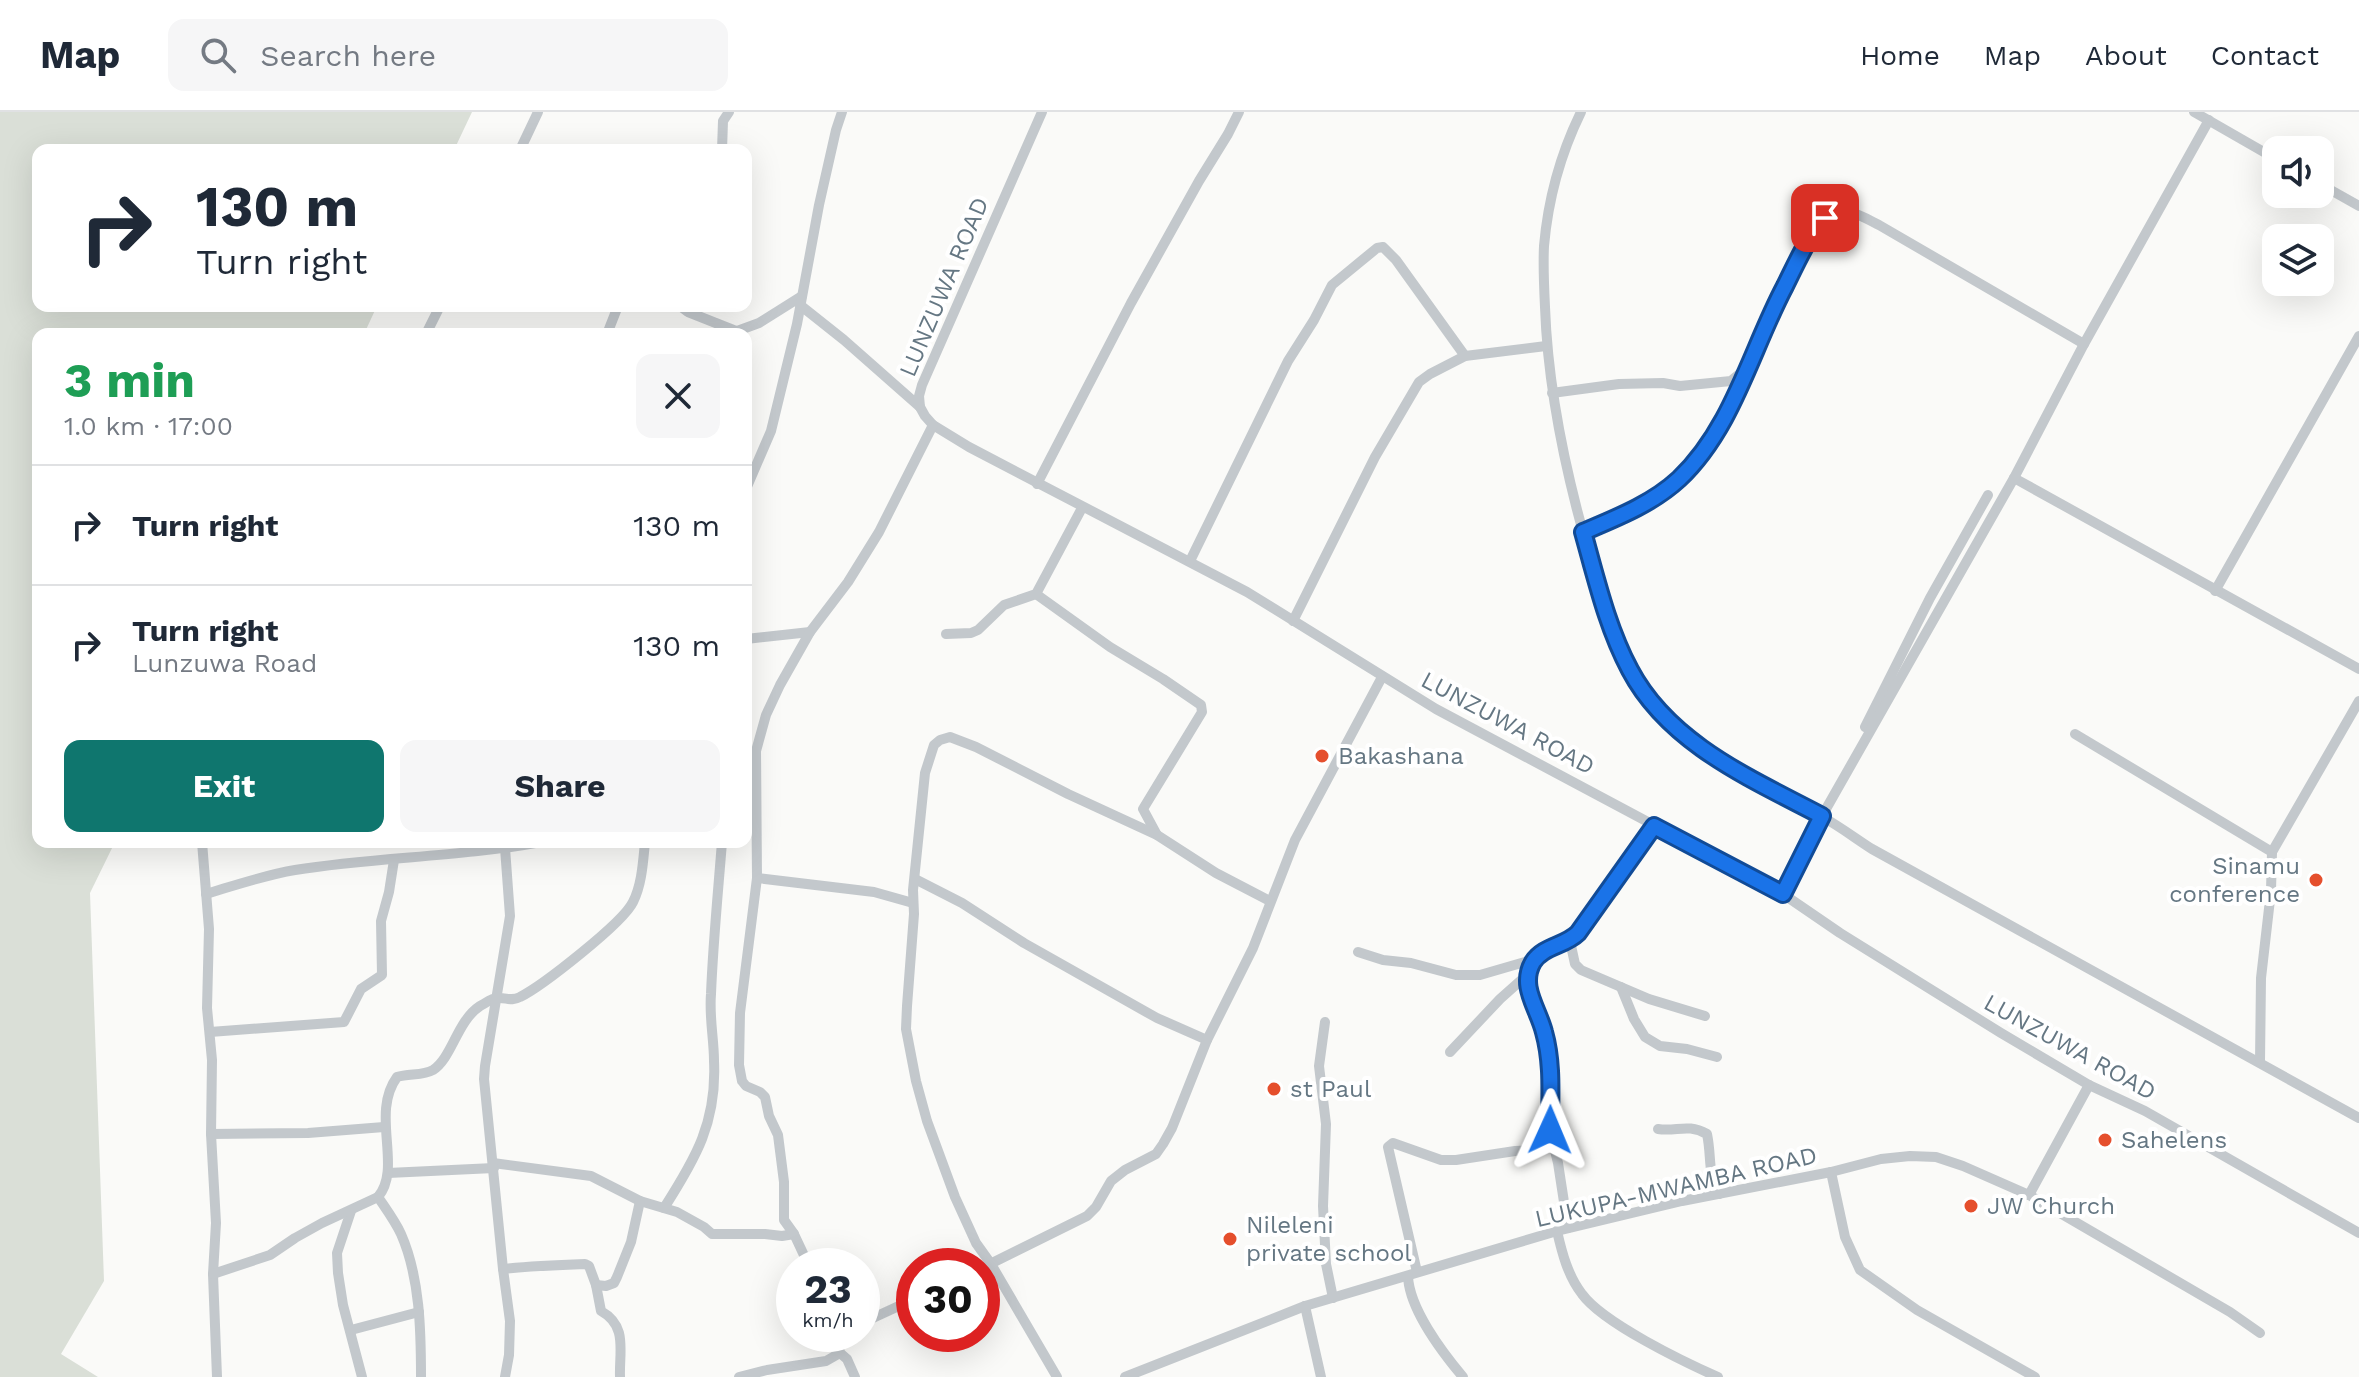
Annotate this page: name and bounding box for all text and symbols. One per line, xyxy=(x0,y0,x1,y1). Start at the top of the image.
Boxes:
search box xyxy=(168,19,728,91)
text: Map xyxy=(40,33,120,77)
icon: search xyxy=(196,33,240,77)
text: Search here xyxy=(260,38,436,73)
text: Home xyxy=(1860,39,1940,72)
text: Map xyxy=(1984,39,2041,72)
text: About xyxy=(2085,39,2167,72)
text: Contact xyxy=(2211,39,2319,72)
map controls xyxy=(2262,136,2334,296)
button: sound xyxy=(2262,136,2334,208)
text: 130 m xyxy=(196,174,358,240)
icon: right xyxy=(64,176,168,280)
pin xyxy=(1791,184,1859,252)
street label: LUNZUWA ROAD xyxy=(894,193,994,381)
icon: arrive xyxy=(1803,196,1847,240)
button: layers xyxy=(2262,224,2334,296)
text: Turn right xyxy=(196,241,367,283)
text: 3 min xyxy=(64,352,195,409)
button: close xyxy=(636,354,720,438)
text: 1.0 km · 17:00 xyxy=(64,411,233,441)
icon: right xyxy=(64,503,108,547)
text: Turn right xyxy=(132,508,278,543)
text: 130 m xyxy=(633,508,720,543)
text: Turn right xyxy=(132,613,278,648)
icon: right xyxy=(64,623,108,667)
text: 130 m xyxy=(633,628,720,663)
text: Lunzuwa Road xyxy=(132,648,317,678)
street label: LUNZUWA ROAD xyxy=(1417,666,1599,780)
button: Exit xyxy=(64,740,384,832)
button: Share xyxy=(400,740,720,832)
place label: Bakashana xyxy=(1338,742,1464,770)
marker: Bakashana xyxy=(1313,747,1331,765)
place label: Sinamu conference xyxy=(2169,852,2300,908)
marker: Sinamu conference xyxy=(2307,871,2325,889)
street label: LUNZUWA ROAD xyxy=(1979,988,2161,1106)
place label: st Paul xyxy=(1290,1075,1372,1103)
marker: st Paul xyxy=(1265,1080,1283,1098)
position arrow xyxy=(1508,1088,1592,1172)
place label: Sahelens xyxy=(2121,1126,2227,1154)
marker: Sahelens xyxy=(2096,1131,2114,1149)
street label: LUKUPA-MWAMBA ROAD xyxy=(1532,1141,1820,1233)
place label: JW Church xyxy=(1987,1192,2115,1220)
marker: JW Church xyxy=(1962,1197,1980,1215)
place label: Nileleni private school xyxy=(1246,1211,1412,1267)
marker: Nileleni private school xyxy=(1221,1230,1239,1248)
speed limit sign: 30 xyxy=(896,1248,1000,1352)
text: 23 xyxy=(804,1266,852,1313)
text: km/h xyxy=(802,1308,854,1332)

